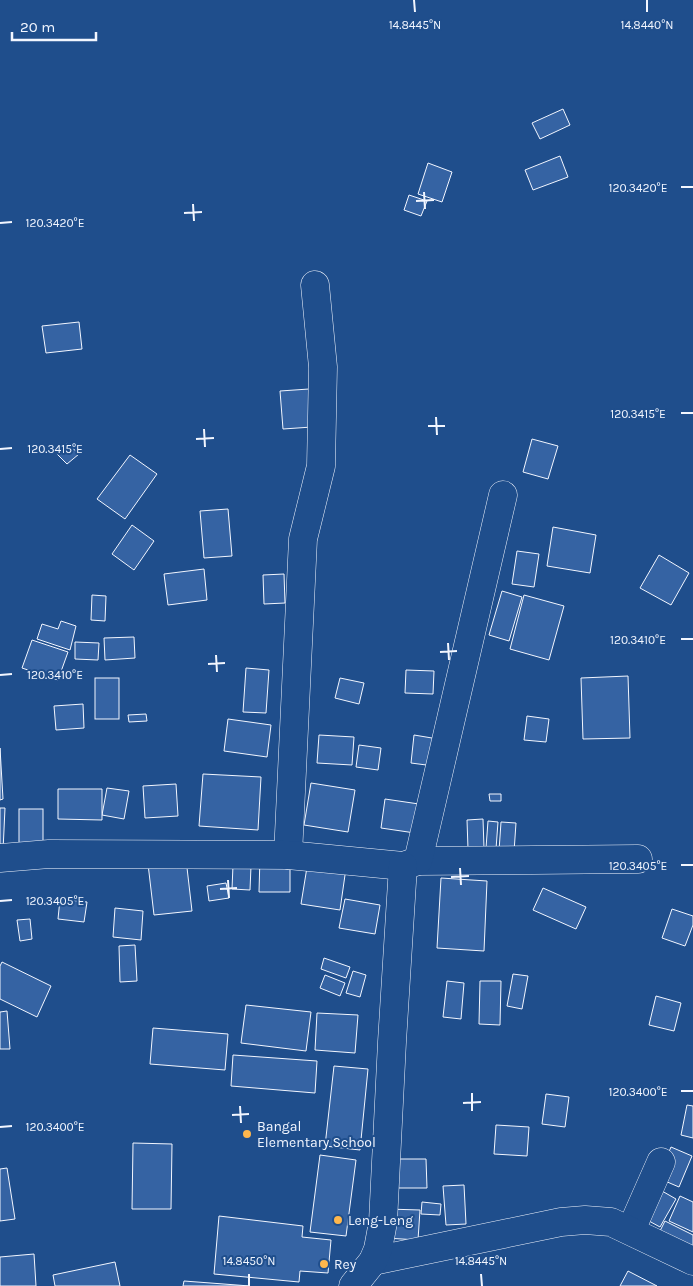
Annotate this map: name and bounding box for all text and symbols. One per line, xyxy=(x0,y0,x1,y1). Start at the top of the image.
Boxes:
scale bar xyxy=(12,10,96,42)
text: 20 m xyxy=(20,18,55,36)
text: 14.8445°N xyxy=(389,18,441,32)
text: 14.8440°N xyxy=(620,18,674,32)
text: 120.3420°E xyxy=(609,181,667,195)
text: 120.3420°E xyxy=(26,216,84,230)
text: 120.3415°E xyxy=(610,407,666,421)
text: 120.3415°E xyxy=(27,442,83,456)
text: 120.3410°E xyxy=(610,633,666,647)
text: 120.3410°E xyxy=(27,668,83,682)
text: 120.3405°E xyxy=(609,859,667,873)
text: 120.3405°E xyxy=(26,894,84,908)
text: 120.3400°E xyxy=(608,1085,668,1099)
place label: Bangal Elementary School xyxy=(257,1118,376,1151)
text: 120.3400°E xyxy=(25,1120,85,1134)
marker: Bangal Elementary School xyxy=(241,1128,253,1140)
place label: Leng-Leng xyxy=(348,1212,413,1229)
marker: Leng-Leng xyxy=(332,1214,344,1226)
text: 14.8450°N xyxy=(222,1254,276,1268)
text: 14.8445°N xyxy=(455,1254,507,1268)
place label: Rey xyxy=(334,1256,357,1273)
marker: Rey xyxy=(318,1258,330,1270)

